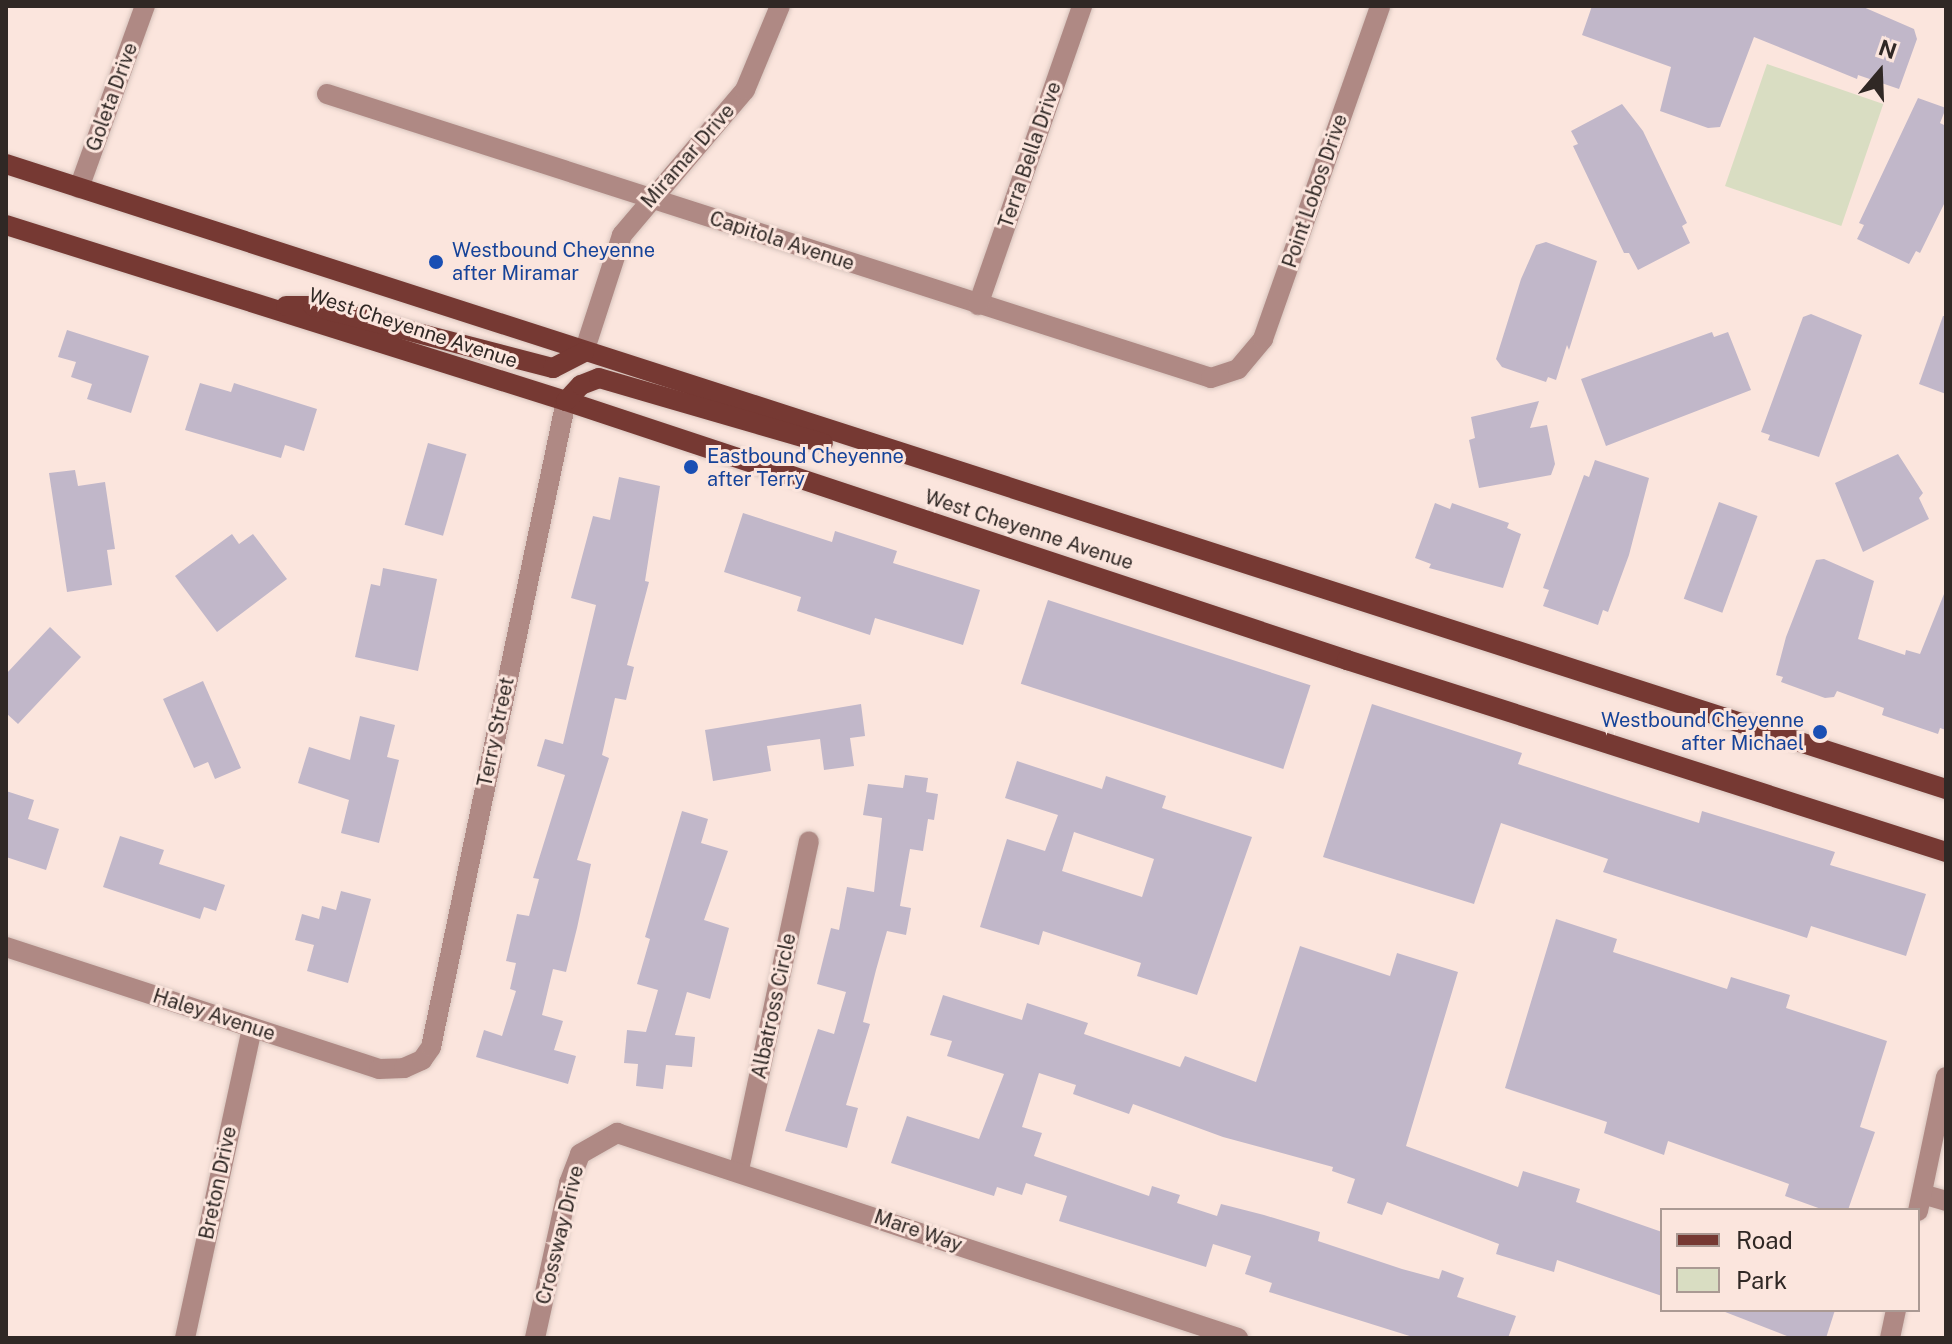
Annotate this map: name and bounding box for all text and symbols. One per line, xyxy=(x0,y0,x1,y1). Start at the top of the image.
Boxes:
north arrow xyxy=(1840,32,1920,112)
text: N xyxy=(1875,34,1900,64)
street label: Goleta Drive xyxy=(81,39,143,155)
street label: Terra Bella Drive xyxy=(994,79,1066,231)
street label: Miramar Drive xyxy=(636,99,740,213)
street label: Point Lobos Drive xyxy=(1277,111,1353,271)
street label: Capitola Avenue xyxy=(707,206,857,276)
place label: Westbound Cheyenne after Miramar xyxy=(452,238,655,285)
marker: Westbound Cheyenne after Miramar xyxy=(427,253,445,271)
street label: West Cheyenne Avenue xyxy=(306,283,520,373)
place label: Eastbound Cheyenne after Terry xyxy=(707,444,904,491)
marker: Eastbound Cheyenne after Terry xyxy=(682,458,700,476)
street label: West Cheyenne Avenue xyxy=(922,485,1136,575)
street label: Terry Street xyxy=(473,675,519,789)
place label: Westbound Cheyenne after Michael xyxy=(1601,708,1804,755)
marker: Westbound Cheyenne after Michael xyxy=(1811,723,1829,741)
street label: Albatross Circle xyxy=(747,931,801,1081)
street label: Haley Avenue xyxy=(150,984,278,1046)
street label: Breton Drive xyxy=(194,1124,242,1242)
street label: Crossway Drive xyxy=(531,1163,589,1307)
street label: Mare Way xyxy=(871,1205,965,1257)
legend xyxy=(1660,1208,1920,1312)
text: Road xyxy=(1736,1226,1793,1254)
text: Park xyxy=(1736,1266,1787,1294)

